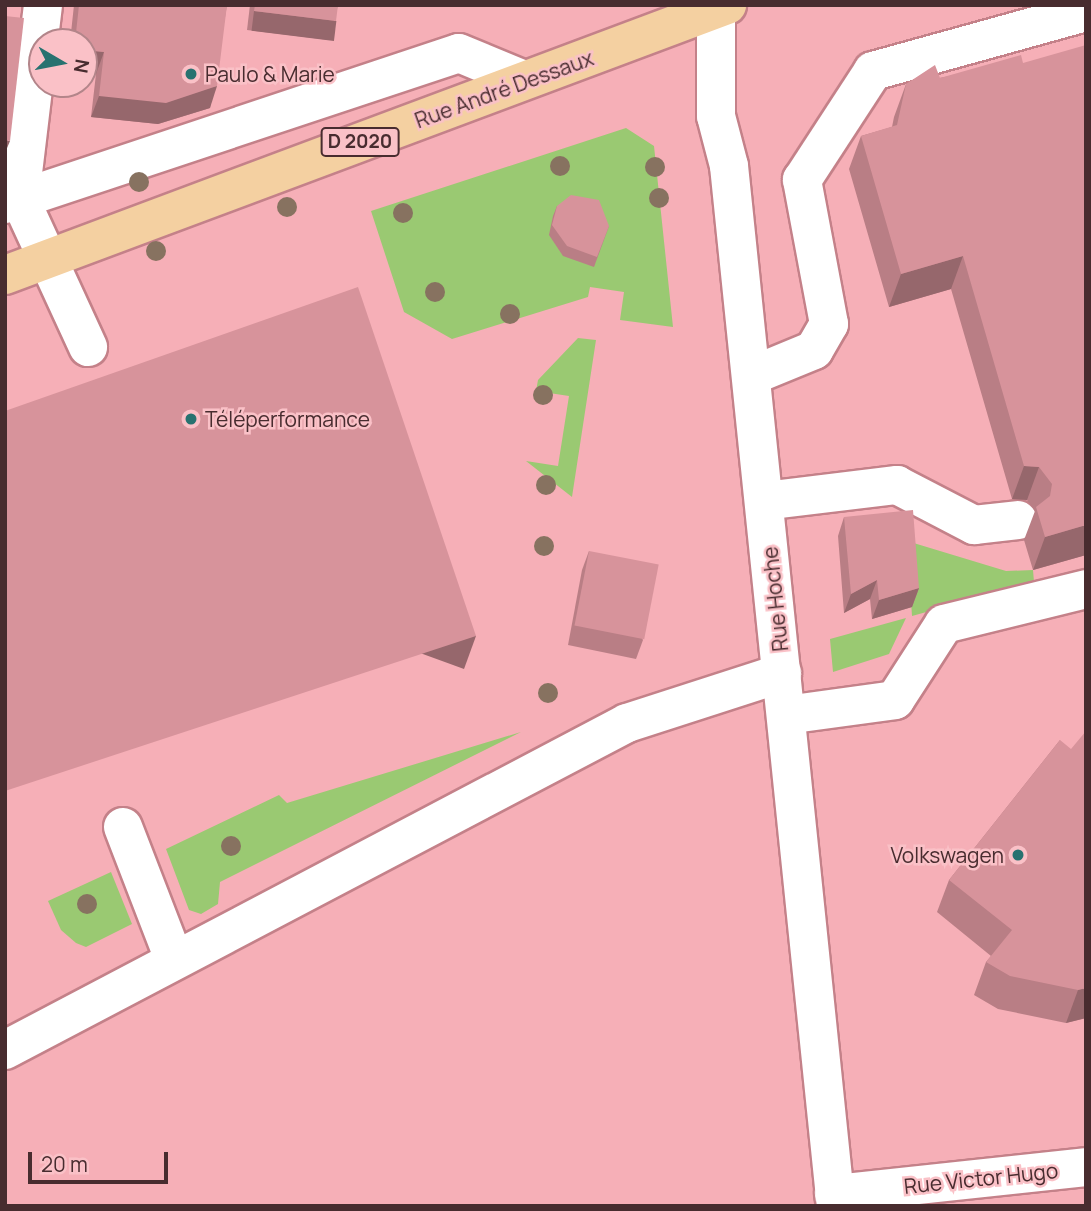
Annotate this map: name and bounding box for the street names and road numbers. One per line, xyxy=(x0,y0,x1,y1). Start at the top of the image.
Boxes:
street label: Rue André Dessaux xyxy=(411,45,597,133)
road number: D 2020 xyxy=(320,126,400,158)
street label: Rue Hoche xyxy=(757,545,793,653)
street label: Rue Victor Hugo xyxy=(903,1157,1059,1199)

